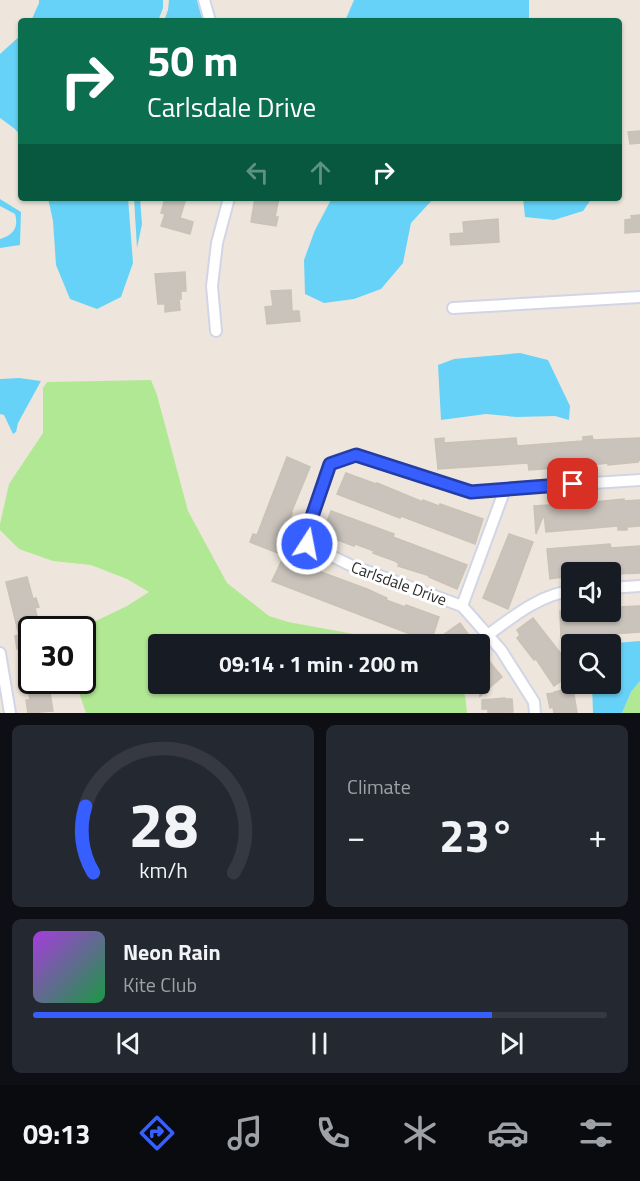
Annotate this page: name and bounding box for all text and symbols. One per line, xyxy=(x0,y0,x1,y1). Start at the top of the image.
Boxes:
text: 50 m xyxy=(147,28,239,92)
icon: right xyxy=(48,42,126,120)
text: Carlsdale Drive xyxy=(147,86,316,127)
icon: left xyxy=(241,156,274,189)
icon: ahead xyxy=(304,156,337,189)
icon: right xyxy=(367,156,400,189)
pin xyxy=(547,458,598,509)
icon: arrive xyxy=(556,467,589,500)
position arrow xyxy=(275,512,339,576)
street label: Carlsdale Drive xyxy=(348,555,450,611)
map controls xyxy=(561,562,621,694)
button: sound xyxy=(561,562,621,622)
speed limit sign: 30 xyxy=(18,616,96,694)
button: search xyxy=(561,634,621,694)
text: 09:14 · 1 min · 200 m xyxy=(219,647,419,681)
text: Climate xyxy=(347,771,411,802)
text: 28 xyxy=(128,776,198,871)
text: 23° xyxy=(439,801,515,869)
text: − xyxy=(347,811,365,861)
text: + xyxy=(589,811,607,861)
text: km/h xyxy=(139,854,187,886)
text: Neon Rain xyxy=(123,935,221,969)
text: Kite Club xyxy=(123,969,197,1000)
icon: previous xyxy=(112,1027,145,1060)
icon: pause xyxy=(303,1027,336,1060)
icon: next xyxy=(495,1027,528,1060)
icon: directions xyxy=(136,1112,178,1154)
icon: music xyxy=(224,1112,266,1154)
icon: phone xyxy=(312,1112,354,1154)
icon: climate xyxy=(399,1112,441,1154)
icon: car xyxy=(487,1112,529,1154)
icon: filters xyxy=(575,1112,617,1154)
text: 09:13 xyxy=(23,1113,90,1154)

